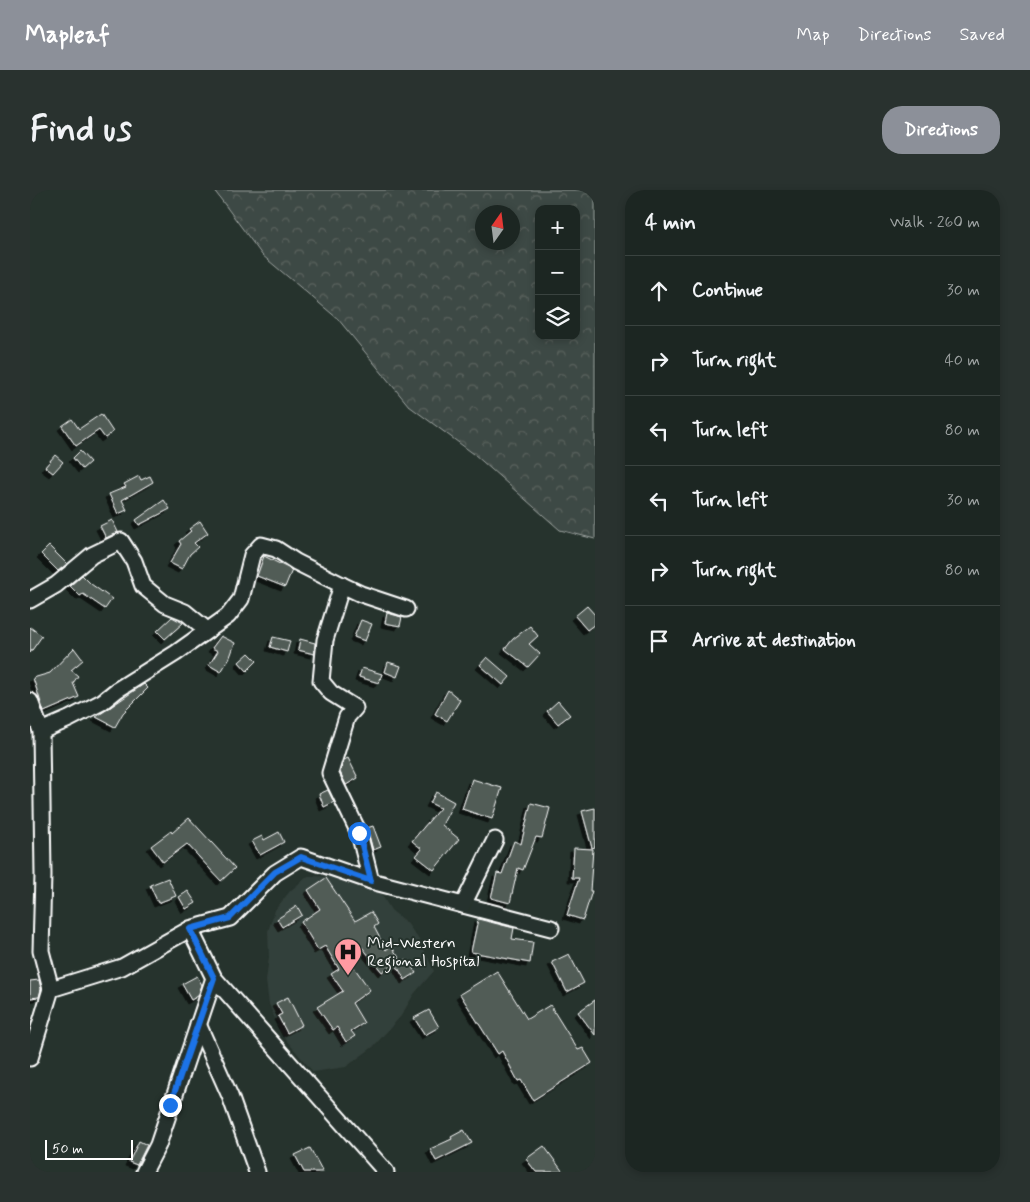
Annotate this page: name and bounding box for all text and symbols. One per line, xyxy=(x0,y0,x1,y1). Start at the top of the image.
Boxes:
text: Mapleaf xyxy=(25,20,110,51)
text: Map xyxy=(797,23,830,47)
text: Directions xyxy=(858,23,932,47)
text: Saved xyxy=(960,23,1005,47)
button: Directions xyxy=(882,106,1000,154)
text: Find us xyxy=(30,107,132,153)
north arrow xyxy=(475,205,520,250)
map controls xyxy=(535,205,580,340)
button: + xyxy=(535,205,580,250)
text: 4 min xyxy=(645,209,696,237)
text: Walk · 260 m xyxy=(890,212,980,233)
button: − xyxy=(535,250,580,295)
icon: ahead xyxy=(645,277,673,305)
text: Continue xyxy=(692,278,763,303)
text: 30 m xyxy=(947,280,980,301)
button: layers xyxy=(535,295,580,340)
icon: right xyxy=(645,347,673,375)
text: Turn right xyxy=(692,348,776,373)
text: 40 m xyxy=(944,350,980,371)
icon: left xyxy=(645,417,673,445)
text: Turn left xyxy=(692,418,768,443)
text: 80 m xyxy=(945,420,980,441)
icon: left xyxy=(645,487,673,515)
text: Turn left xyxy=(692,488,768,513)
text: 30 m xyxy=(947,490,980,511)
icon: right xyxy=(645,557,673,585)
text: Turn right xyxy=(692,558,776,583)
text: 80 m xyxy=(945,560,980,581)
icon: arrive xyxy=(645,627,673,655)
text: Arrive at destination xyxy=(692,628,856,653)
route start xyxy=(348,822,371,845)
place label: Mid-Western Regional Hospital xyxy=(367,933,480,973)
hospital icon: Mid-Western Regional Hospital xyxy=(333,937,363,976)
route end xyxy=(159,1094,182,1117)
scale bar xyxy=(45,1137,132,1160)
text: 50 m xyxy=(52,1140,83,1158)

